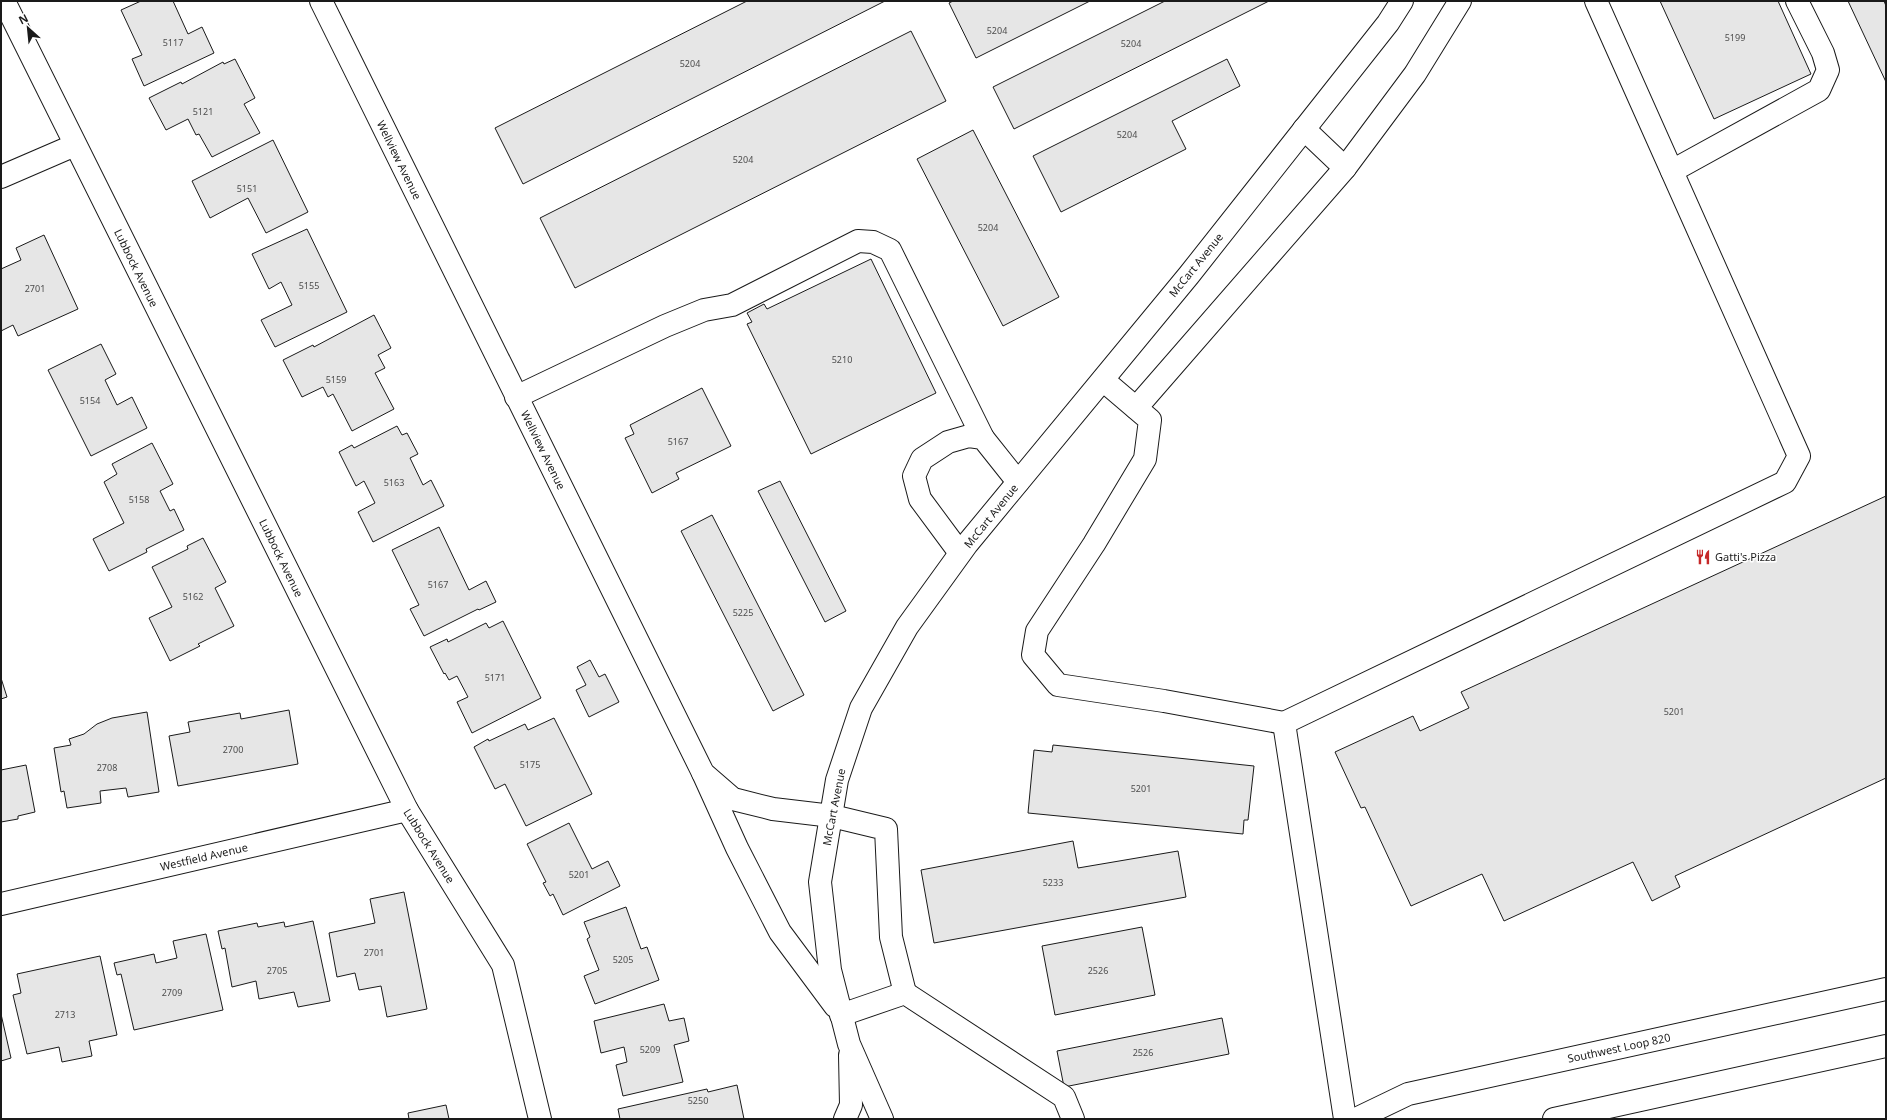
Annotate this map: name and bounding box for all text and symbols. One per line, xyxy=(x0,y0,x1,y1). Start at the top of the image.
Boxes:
north arrow xyxy=(8,8,48,48)
text: N xyxy=(16,10,31,27)
house number: 5204 xyxy=(987,24,1007,37)
house number: 5199 xyxy=(1725,31,1745,44)
house number: 5117 xyxy=(163,36,183,49)
house number: 5204 xyxy=(1121,37,1141,50)
house number: 5204 xyxy=(680,57,700,70)
house number: 5121 xyxy=(193,105,213,118)
street label: Wellview Avenue xyxy=(374,118,425,202)
house number: 5204 xyxy=(1117,128,1137,141)
house number: 5204 xyxy=(733,153,753,166)
house number: 5151 xyxy=(237,182,257,195)
house number: 5204 xyxy=(978,221,998,234)
street label: Lubbock Avenue xyxy=(111,226,162,309)
street label: McCart Avenue xyxy=(1165,230,1226,300)
house number: 5155 xyxy=(299,279,319,292)
house number: 2701 xyxy=(25,282,45,295)
house number: 5210 xyxy=(832,353,852,366)
house number: 5159 xyxy=(326,373,346,386)
house number: 5154 xyxy=(80,394,100,407)
street label: Wellview Avenue xyxy=(518,408,569,492)
house number: 5167 xyxy=(668,435,688,448)
house number: 5163 xyxy=(384,476,404,489)
street label: McCart Avenue xyxy=(960,481,1021,551)
house number: 5158 xyxy=(129,493,149,506)
street label: Lubbock Avenue xyxy=(256,516,307,599)
restaurant icon: Gatti's Pizza xyxy=(1694,548,1712,566)
place label: Gatti's Pizza xyxy=(1715,549,1776,564)
house number: 5167 xyxy=(428,578,448,591)
house number: 5162 xyxy=(183,590,203,603)
house number: 5225 xyxy=(733,606,753,619)
house number: 5171 xyxy=(485,671,505,684)
house number: 5201 xyxy=(1664,705,1684,718)
house number: 2700 xyxy=(223,743,243,756)
house number: 5175 xyxy=(520,758,540,771)
house number: 2708 xyxy=(97,761,117,774)
street label: McCart Avenue xyxy=(819,767,848,847)
house number: 5201 xyxy=(1131,782,1151,795)
street label: Lubbock Avenue xyxy=(400,806,458,886)
street label: Westfield Avenue xyxy=(159,839,249,874)
house number: 5201 xyxy=(569,868,589,881)
house number: 5233 xyxy=(1043,876,1063,889)
house number: 2701 xyxy=(364,946,384,959)
house number: 5205 xyxy=(613,953,633,966)
house number: 2705 xyxy=(267,964,287,977)
house number: 2526 xyxy=(1088,964,1108,977)
house number: 2709 xyxy=(162,986,182,999)
house number: 2713 xyxy=(55,1008,75,1021)
street label: Southwest Loop 820 xyxy=(1566,1029,1672,1066)
house number: 5209 xyxy=(640,1043,660,1056)
house number: 2526 xyxy=(1133,1046,1153,1059)
house number: 5250 xyxy=(688,1094,708,1107)

